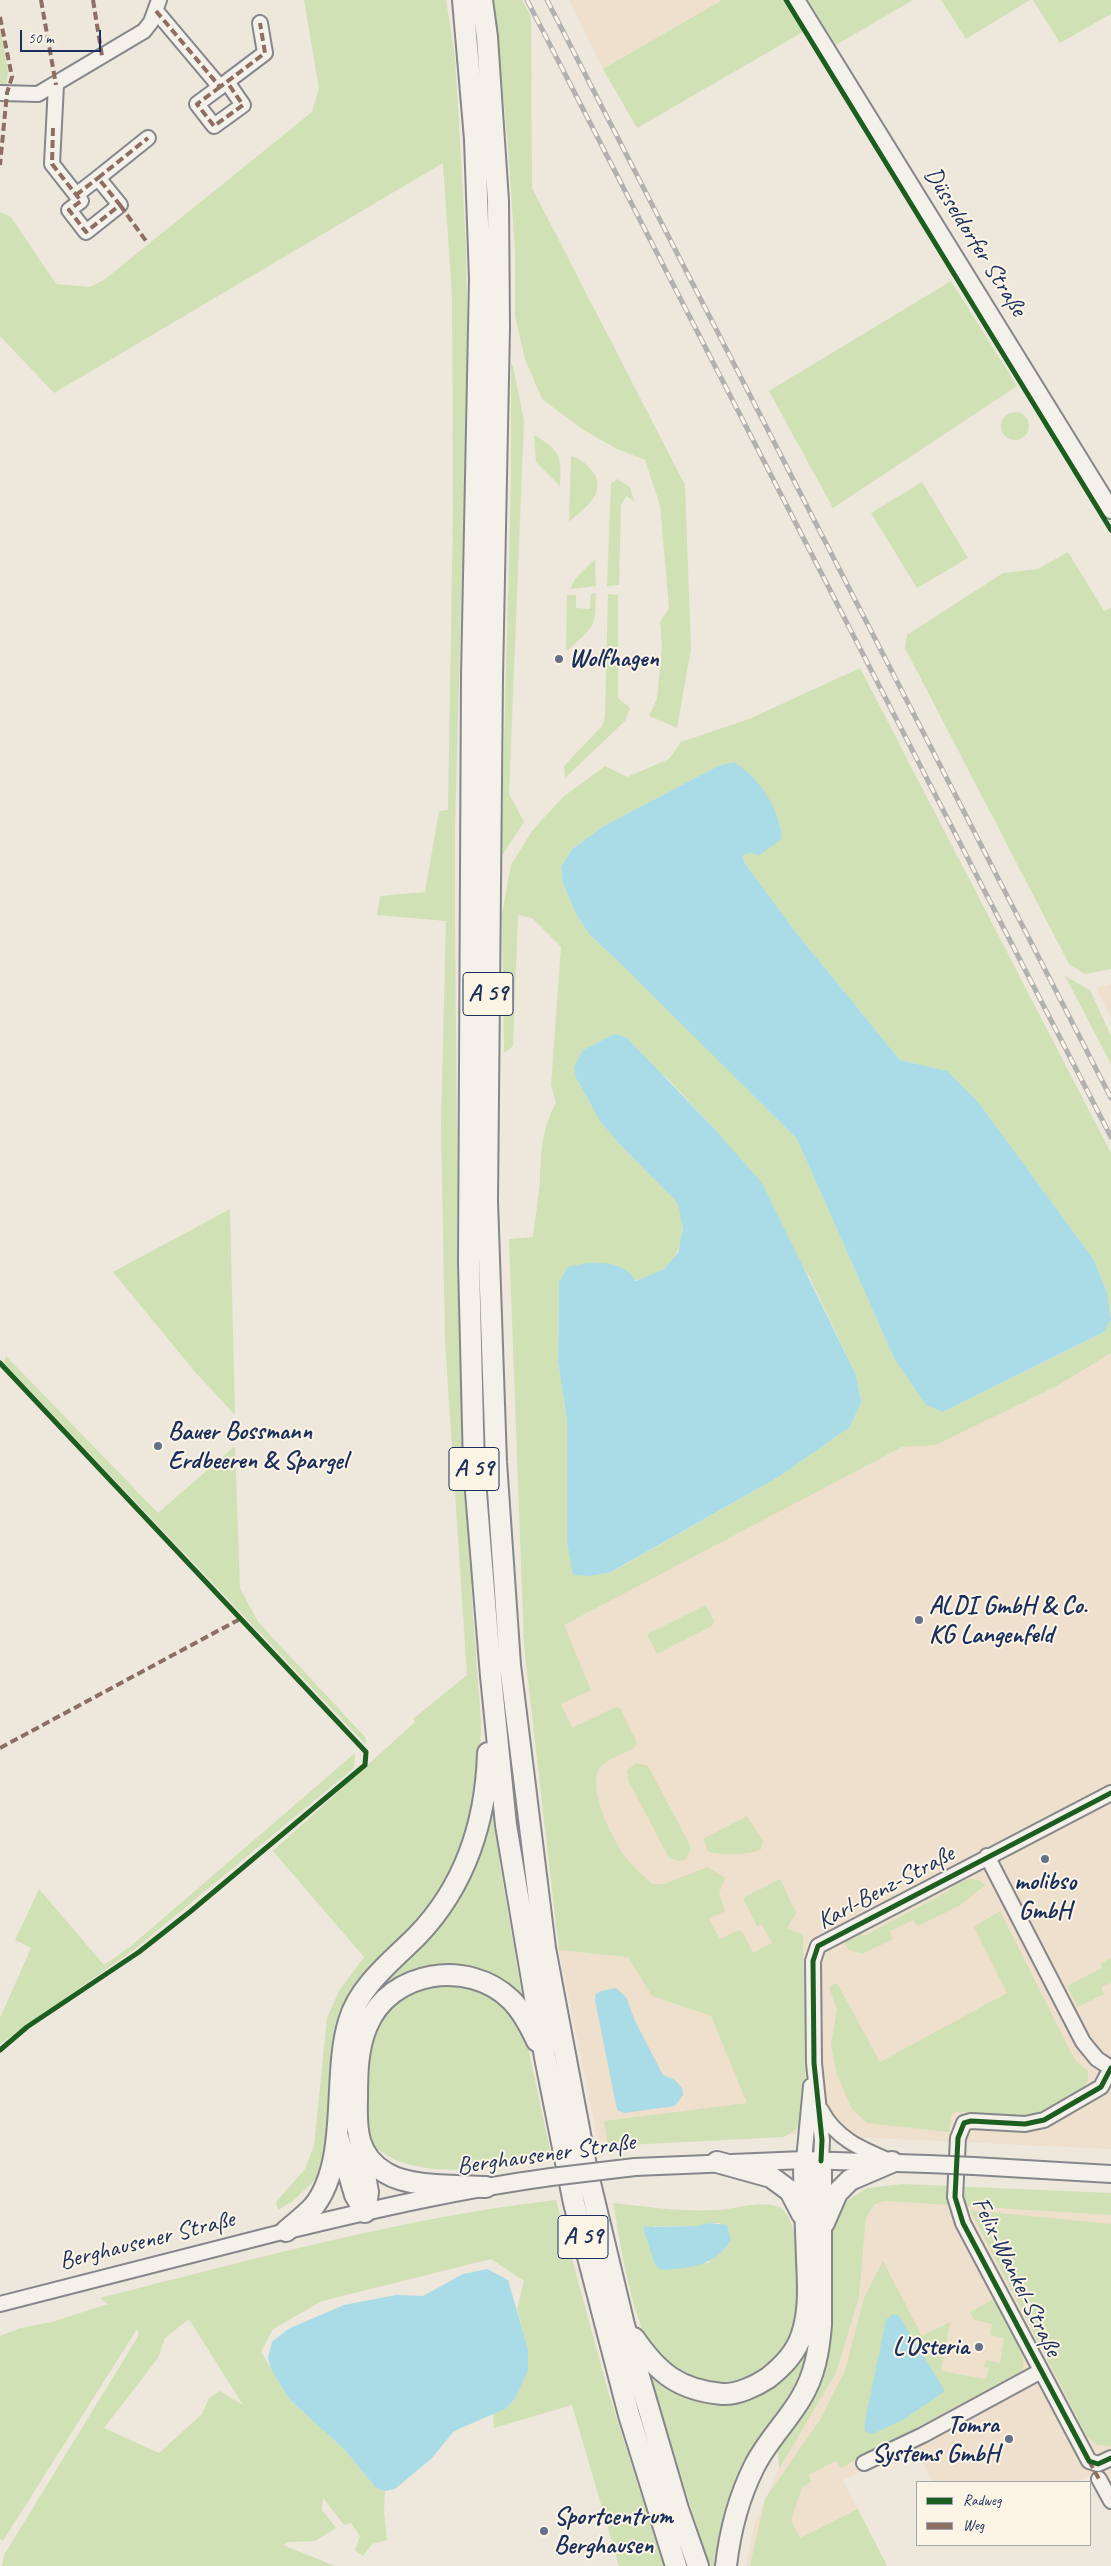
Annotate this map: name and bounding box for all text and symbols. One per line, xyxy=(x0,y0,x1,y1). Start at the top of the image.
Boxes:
scale bar xyxy=(22,20,104,52)
text: 50 m xyxy=(28,29,54,48)
street label: Düsseldorfer Straße xyxy=(917,162,1033,322)
place label: Wolfhagen xyxy=(569,644,659,674)
marker: Wolfhagen xyxy=(553,653,565,665)
road number: A 59 xyxy=(463,972,513,1016)
place label: Bauer Bossmann Erdbeeren & Spargel xyxy=(168,1417,347,1476)
marker: Bauer Bossmann Erdbeeren & Spargel xyxy=(152,1440,164,1452)
road number: A 59 xyxy=(449,1448,499,1490)
place label: ALDI GmbH & Co. KG Langenfeld xyxy=(929,1591,1087,1650)
marker: ALDI GmbH & Co. KG Langenfeld xyxy=(913,1614,925,1626)
street label: Karl-Benz-Straße xyxy=(812,1839,960,1937)
marker: molibso GmbH xyxy=(1039,1853,1051,1865)
place label: molibso GmbH xyxy=(1014,1867,1076,1926)
street label: Berghausener Straße xyxy=(455,2128,637,2182)
street label: Felix-Wankel-Straße xyxy=(964,2192,1068,2362)
street label: Berghausener Straße xyxy=(56,2205,238,2277)
road number: A 59 xyxy=(558,2216,608,2258)
place label: L'Osteria xyxy=(893,2332,969,2362)
marker: L'Osteria xyxy=(973,2341,985,2353)
place label: Tomra Systems GmbH xyxy=(872,2410,999,2469)
marker: Tomra Systems GmbH xyxy=(1003,2433,1015,2445)
legend xyxy=(916,2481,1091,2546)
text: Radweg xyxy=(963,2491,1001,2510)
place label: Sportcentrum Berghausen xyxy=(554,2502,673,2561)
text: Weg xyxy=(963,2516,984,2535)
marker: Sportcentrum Berghausen xyxy=(538,2525,550,2537)

